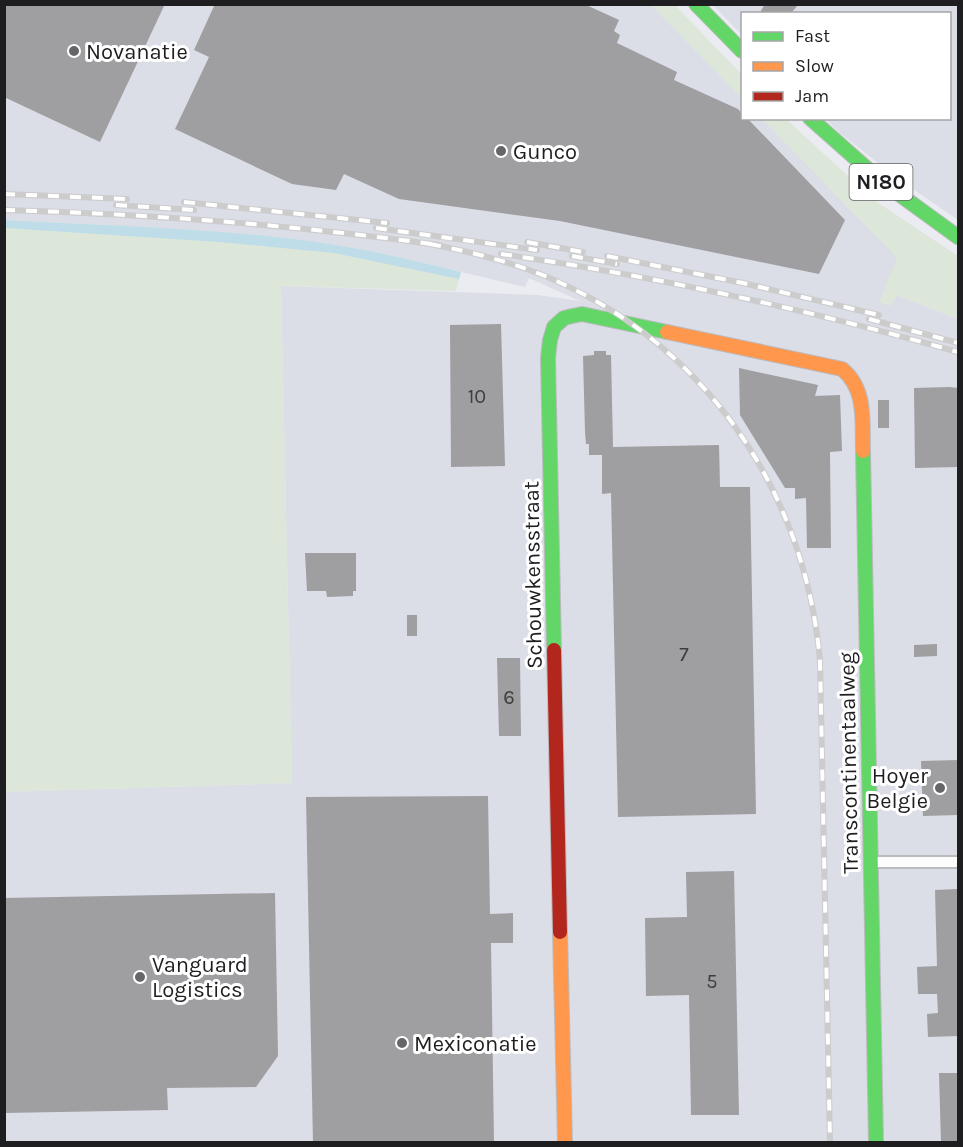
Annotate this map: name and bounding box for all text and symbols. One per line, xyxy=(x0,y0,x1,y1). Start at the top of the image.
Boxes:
legend xyxy=(741,12,951,120)
text: Fast xyxy=(795,25,830,47)
place label: Novanatie xyxy=(86,39,188,65)
marker: Novanatie xyxy=(67,44,81,58)
text: Slow xyxy=(795,55,834,77)
text: Jam xyxy=(795,85,829,107)
place label: Gunco xyxy=(513,139,577,165)
marker: Gunco xyxy=(494,144,508,158)
road number: N180 xyxy=(850,164,912,200)
house number: 10 xyxy=(468,385,486,408)
street label: Schouwkensstraat xyxy=(518,481,548,669)
house number: 7 xyxy=(679,643,689,666)
street label: Transcontinentaalweg xyxy=(834,651,864,874)
house number: 6 xyxy=(503,686,515,709)
place label: Hoyer Belgie xyxy=(867,763,928,814)
marker: Hoyer Belgie xyxy=(933,781,947,795)
place label: Vanguard Logistics xyxy=(152,952,248,1003)
marker: Vanguard Logistics xyxy=(133,970,147,984)
house number: 5 xyxy=(706,970,718,993)
place label: Mexiconatie xyxy=(414,1031,537,1057)
marker: Mexiconatie xyxy=(395,1036,409,1050)

